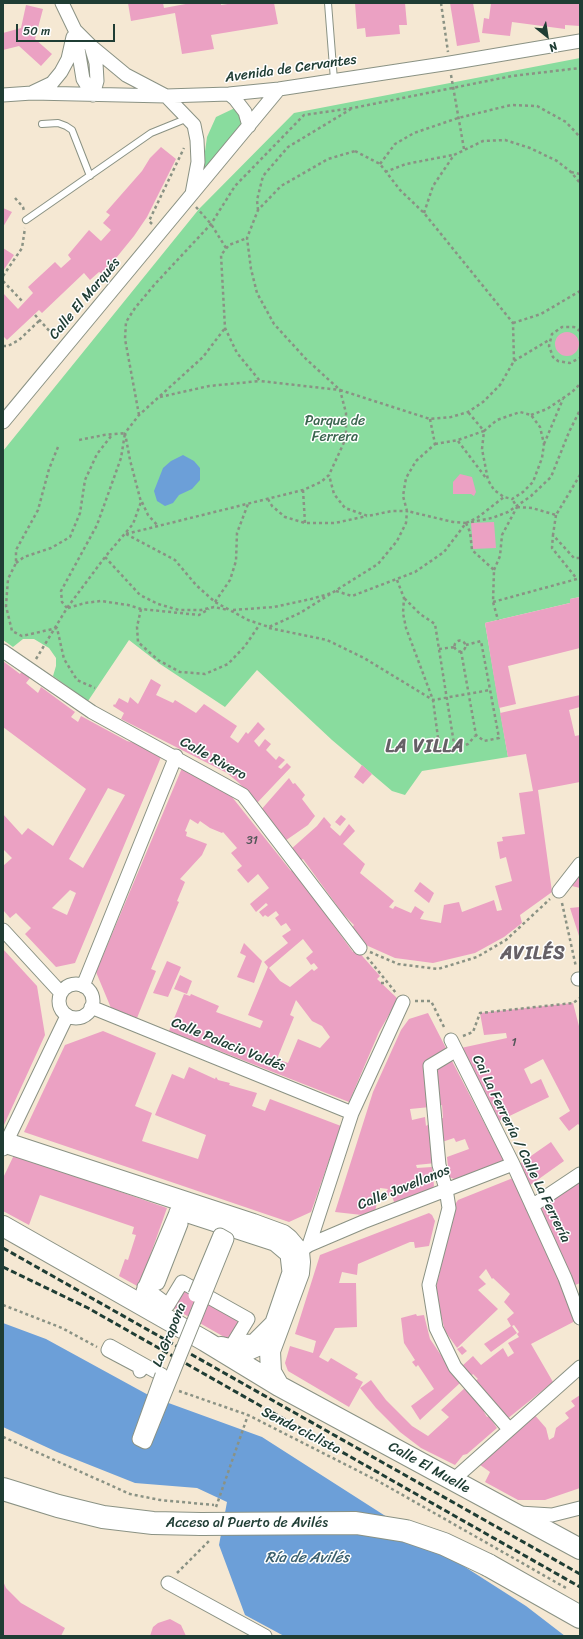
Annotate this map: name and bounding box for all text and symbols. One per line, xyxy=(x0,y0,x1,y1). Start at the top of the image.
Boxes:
scale bar xyxy=(18,16,117,42)
north arrow xyxy=(527,16,567,56)
text: 50 m xyxy=(23,20,50,42)
text: N xyxy=(545,37,561,57)
street label: Avenida de Cervantes xyxy=(224,51,358,87)
street label: Calle El Marqués xyxy=(46,255,124,343)
park label: Parque de Ferrera xyxy=(305,413,365,446)
street label: Calle Rivero xyxy=(177,734,249,784)
district label: LA VILLA xyxy=(386,736,464,758)
house number: 31 xyxy=(246,834,258,848)
district label: AVILÉS xyxy=(502,943,564,965)
street label: Calle Palacio Valdés xyxy=(169,1014,287,1076)
house number: 1 xyxy=(511,1036,517,1050)
street label: Cai La Ferrería / Calle La Ferrería xyxy=(468,1052,574,1246)
street label: Calle Jovellanos xyxy=(355,1162,453,1214)
street label: La Grapona xyxy=(150,1300,190,1370)
street label: Senda ciclista xyxy=(258,1404,344,1458)
street label: Calle El Muelle xyxy=(385,1439,473,1497)
street label: Acceso al Puerto de Avilés xyxy=(166,1515,328,1531)
water label: Ría de Avilés xyxy=(265,1549,349,1567)

